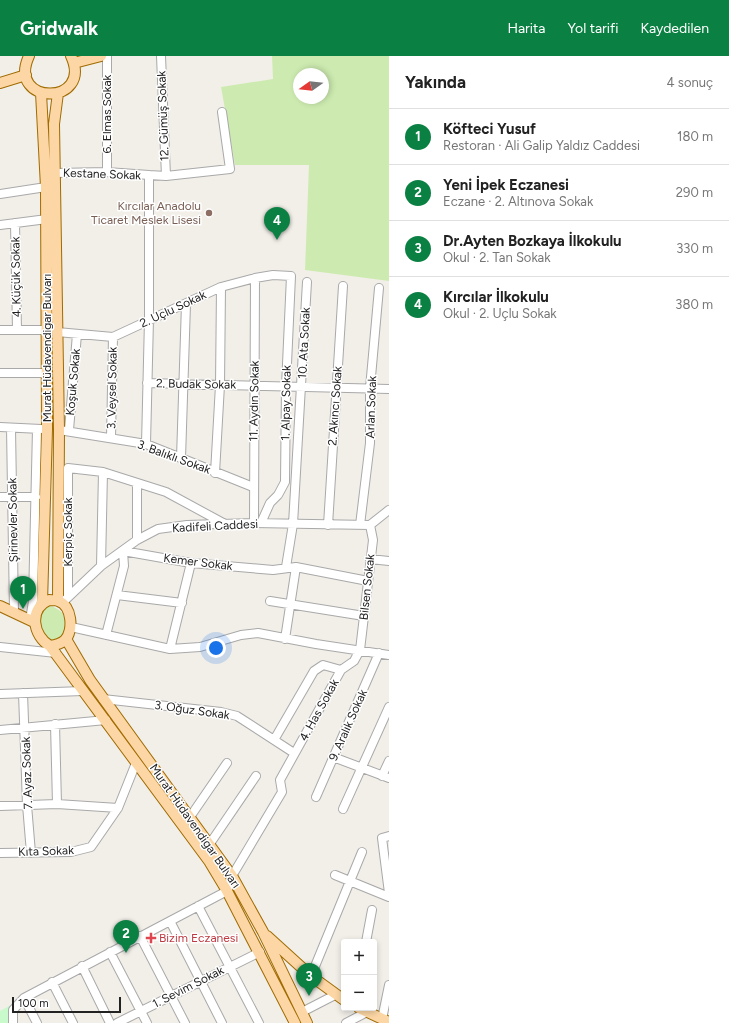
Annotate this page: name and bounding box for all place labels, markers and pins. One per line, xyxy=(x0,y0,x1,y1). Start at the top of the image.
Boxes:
place label: Kırcılar Anadolu Ticaret Meslek Lisesi xyxy=(91,199,201,227)
pin: 4 xyxy=(264,207,290,240)
marker: Kırcılar Anadolu Ticaret Meslek Lisesi xyxy=(204,208,214,218)
pin: 1 xyxy=(10,576,36,609)
pin: 2 xyxy=(113,920,139,953)
place label: Bizim Eczanesi xyxy=(159,931,238,945)
marker: Bizim Eczanesi xyxy=(146,933,156,943)
pin: 3 xyxy=(296,963,322,996)

